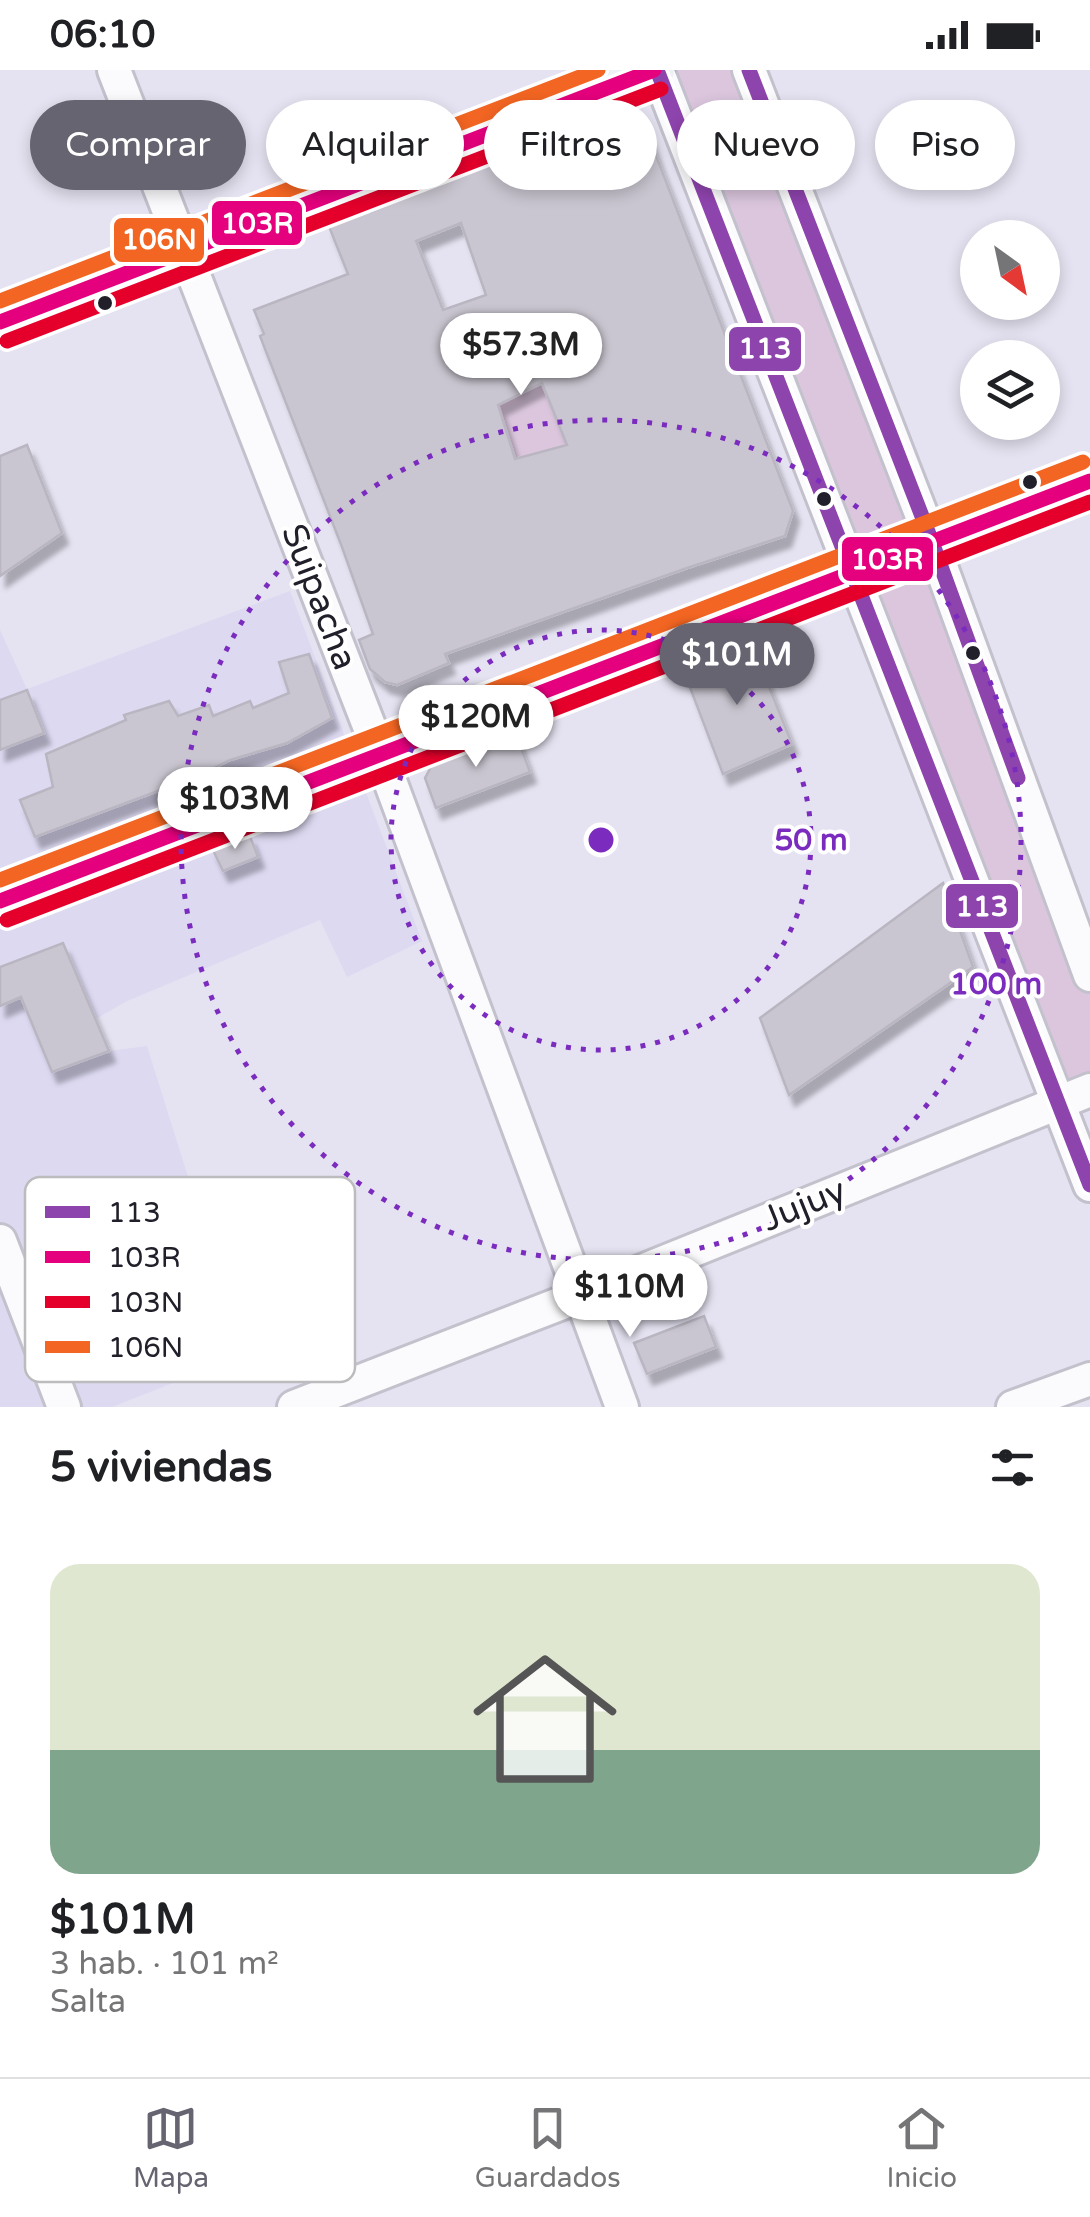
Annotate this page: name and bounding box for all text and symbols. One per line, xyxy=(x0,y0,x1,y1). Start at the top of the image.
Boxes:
text: 06:10 xyxy=(50,12,155,58)
chip: Comprar xyxy=(30,100,246,190)
chip: Alquilar xyxy=(266,100,464,190)
chip: Filtros xyxy=(484,100,657,190)
chip: Nuevo xyxy=(677,100,855,190)
chip: Piso xyxy=(875,100,1015,190)
line badge: 103R xyxy=(210,199,304,247)
text: 103R xyxy=(221,207,293,241)
line badge: 106N xyxy=(112,216,206,264)
north arrow xyxy=(960,220,1060,320)
map controls xyxy=(960,220,1060,440)
text: 106N xyxy=(121,223,197,257)
unlabelled marker xyxy=(95,293,115,313)
pin: $57.3M xyxy=(440,313,602,398)
line badge: 113 xyxy=(727,325,803,373)
text: $57.3M xyxy=(462,326,580,364)
text: 113 xyxy=(739,332,791,366)
button: layers xyxy=(960,340,1060,440)
unlabelled marker xyxy=(1020,472,1040,492)
unlabelled marker xyxy=(814,489,834,509)
street label: Suipacha xyxy=(272,518,366,676)
line badge: 103R xyxy=(840,535,935,583)
text: 103R xyxy=(851,543,923,577)
pin: $101M xyxy=(667,623,807,708)
text: $101M xyxy=(682,636,792,674)
unlabelled marker xyxy=(963,643,983,663)
pin: $120M xyxy=(406,685,546,770)
text: $120M xyxy=(421,698,531,736)
pin: $103M xyxy=(165,767,305,852)
text: $103M xyxy=(180,780,290,818)
centre of rings xyxy=(583,822,619,858)
text: 50 m xyxy=(774,822,848,859)
line badge: 113 xyxy=(944,882,1020,930)
text: 113 xyxy=(956,890,1008,924)
text: 100 m xyxy=(950,966,1042,1003)
street label: Jujuy xyxy=(756,1169,852,1241)
legend xyxy=(25,1177,355,1382)
text: 113 xyxy=(108,1196,161,1230)
text: 103R xyxy=(108,1241,181,1275)
pin: $110M xyxy=(560,1255,700,1340)
text: $110M xyxy=(575,1268,685,1306)
text: 103N xyxy=(108,1286,183,1320)
text: 106N xyxy=(108,1331,183,1365)
icon: filters xyxy=(985,1440,1040,1495)
text: 5 viviendas xyxy=(50,1442,272,1493)
icon: home xyxy=(455,1629,635,1809)
text: $101M xyxy=(50,1894,196,1945)
text: 3 hab. · 101 m² xyxy=(50,1945,279,1983)
text: Salta xyxy=(50,1983,126,2021)
tab: Mapa xyxy=(133,2101,209,2195)
tab: Guardados xyxy=(475,2101,621,2195)
tab: Inicio xyxy=(886,2101,957,2195)

